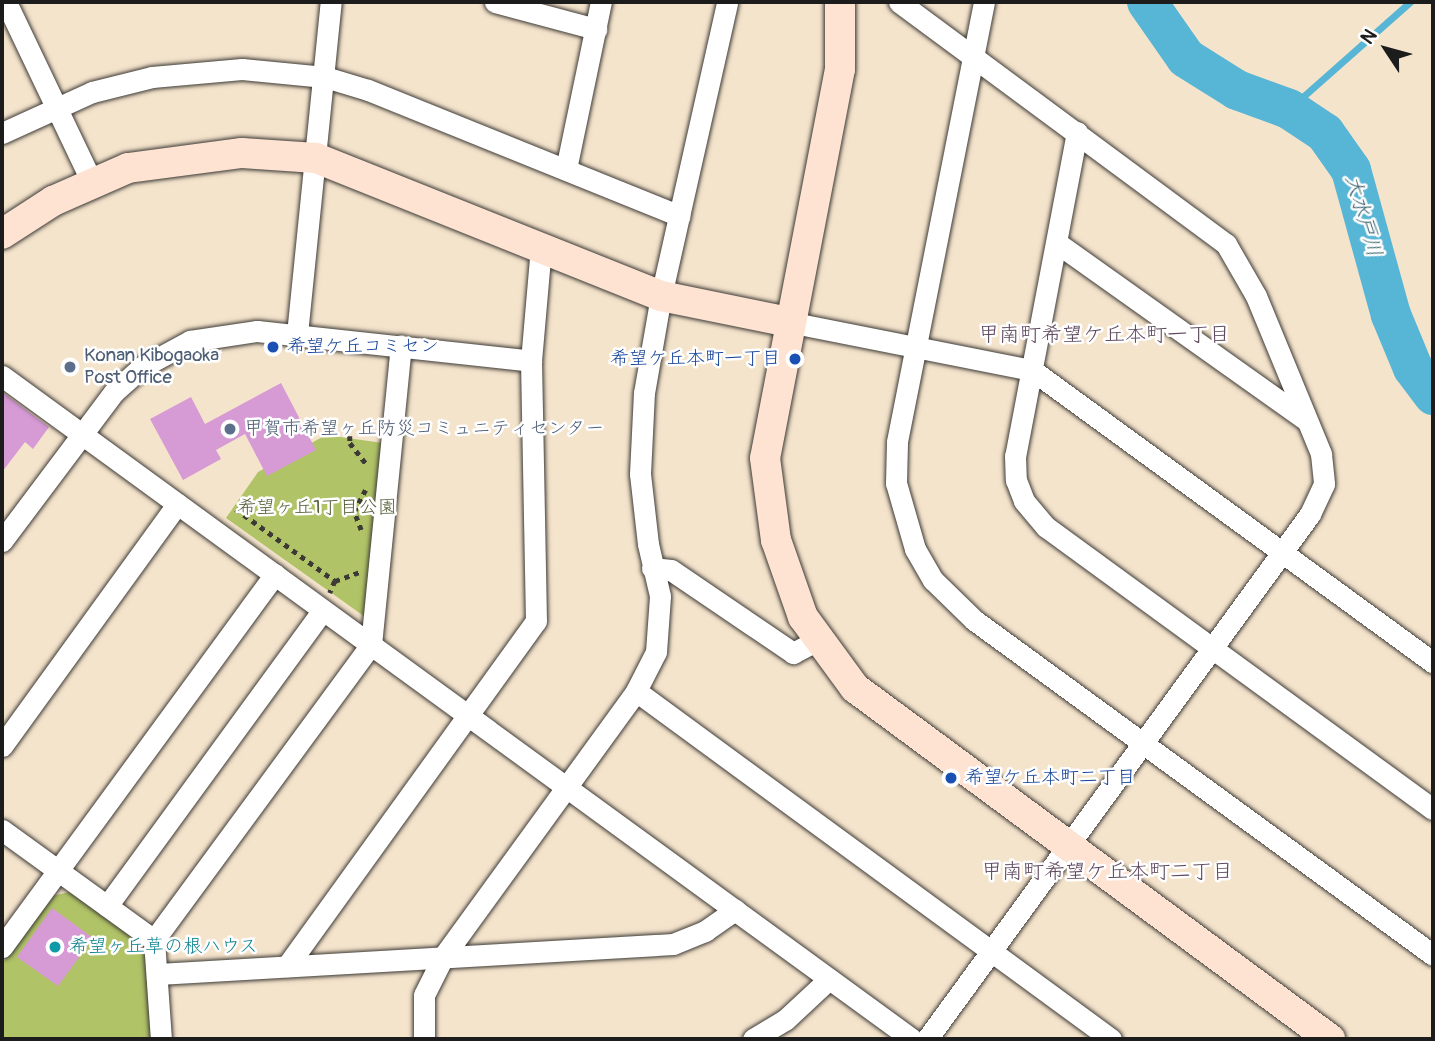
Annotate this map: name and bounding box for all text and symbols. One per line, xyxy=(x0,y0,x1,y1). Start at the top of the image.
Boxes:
north arrow xyxy=(1351,14,1421,84)
text: N xyxy=(1356,24,1382,49)
water label: 大水戸川 xyxy=(1339,172,1387,260)
district label: 甲南町希望ケ丘本町一丁目 xyxy=(978,322,1230,348)
place label: 希望ケ丘コミセン xyxy=(287,336,439,358)
marker: 希望ケ丘コミセン xyxy=(265,339,281,355)
place label: Konan Kibogaoka Post Office xyxy=(84,345,219,389)
place label: 希望ケ丘本町一丁目 xyxy=(610,348,781,370)
marker: 希望ケ丘本町一丁目 xyxy=(787,351,803,367)
marker: Konan Kibogaoka Post Office xyxy=(62,359,78,375)
place label: 甲賀市希望ヶ丘防災コミュニティセンター xyxy=(244,418,605,440)
marker: 甲賀市希望ヶ丘防災コミュニティセンター xyxy=(222,421,238,437)
park label: 希望ヶ丘1丁目公園 xyxy=(237,497,397,519)
place label: 希望ケ丘本町二丁目 xyxy=(965,767,1136,789)
marker: 希望ケ丘本町二丁目 xyxy=(943,770,959,786)
district label: 甲南町希望ケ丘本町二丁目 xyxy=(981,859,1233,885)
place label: 希望ヶ丘草の根ハウス xyxy=(69,936,259,958)
marker: 希望ヶ丘草の根ハウス xyxy=(47,939,63,955)

